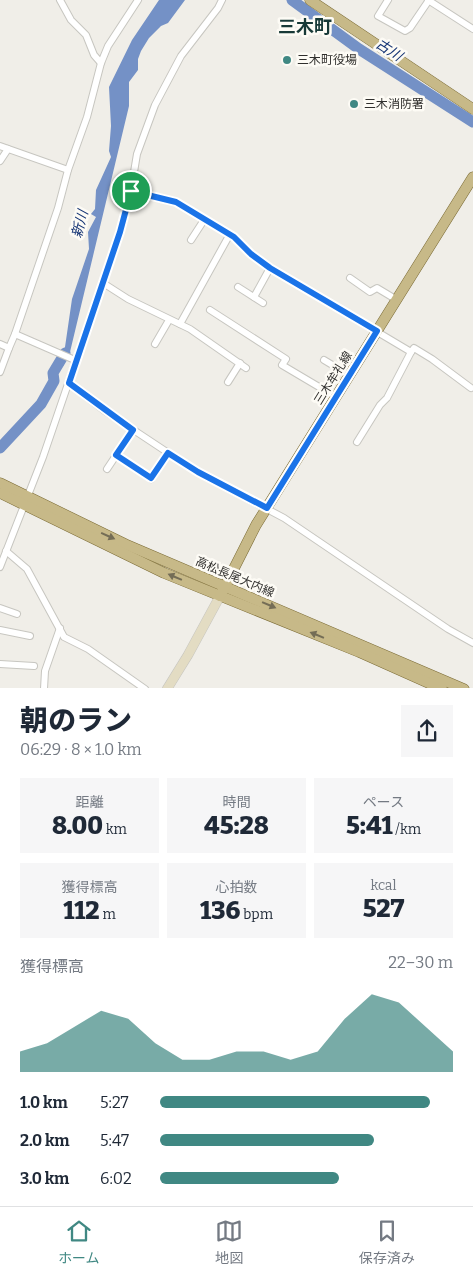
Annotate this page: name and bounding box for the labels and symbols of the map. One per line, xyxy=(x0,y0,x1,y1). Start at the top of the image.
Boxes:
district label: 三木町 xyxy=(278,16,332,38)
water label: 古川 xyxy=(373,35,407,66)
place label: 三木町役場 xyxy=(297,53,357,67)
marker: 三木町役場 xyxy=(281,54,293,66)
place label: 三木消防署 xyxy=(364,97,424,111)
marker: 三木消防署 xyxy=(348,98,360,110)
pin xyxy=(110,170,152,212)
water label: 新川 xyxy=(68,206,92,240)
street label: 三木牟礼線 xyxy=(311,349,355,407)
one-way arrow xyxy=(101,532,115,540)
street label: 高松長尾大内線 xyxy=(194,554,276,600)
one-way arrow xyxy=(167,572,182,580)
one-way arrow xyxy=(262,602,277,610)
one-way arrow xyxy=(309,631,324,639)

